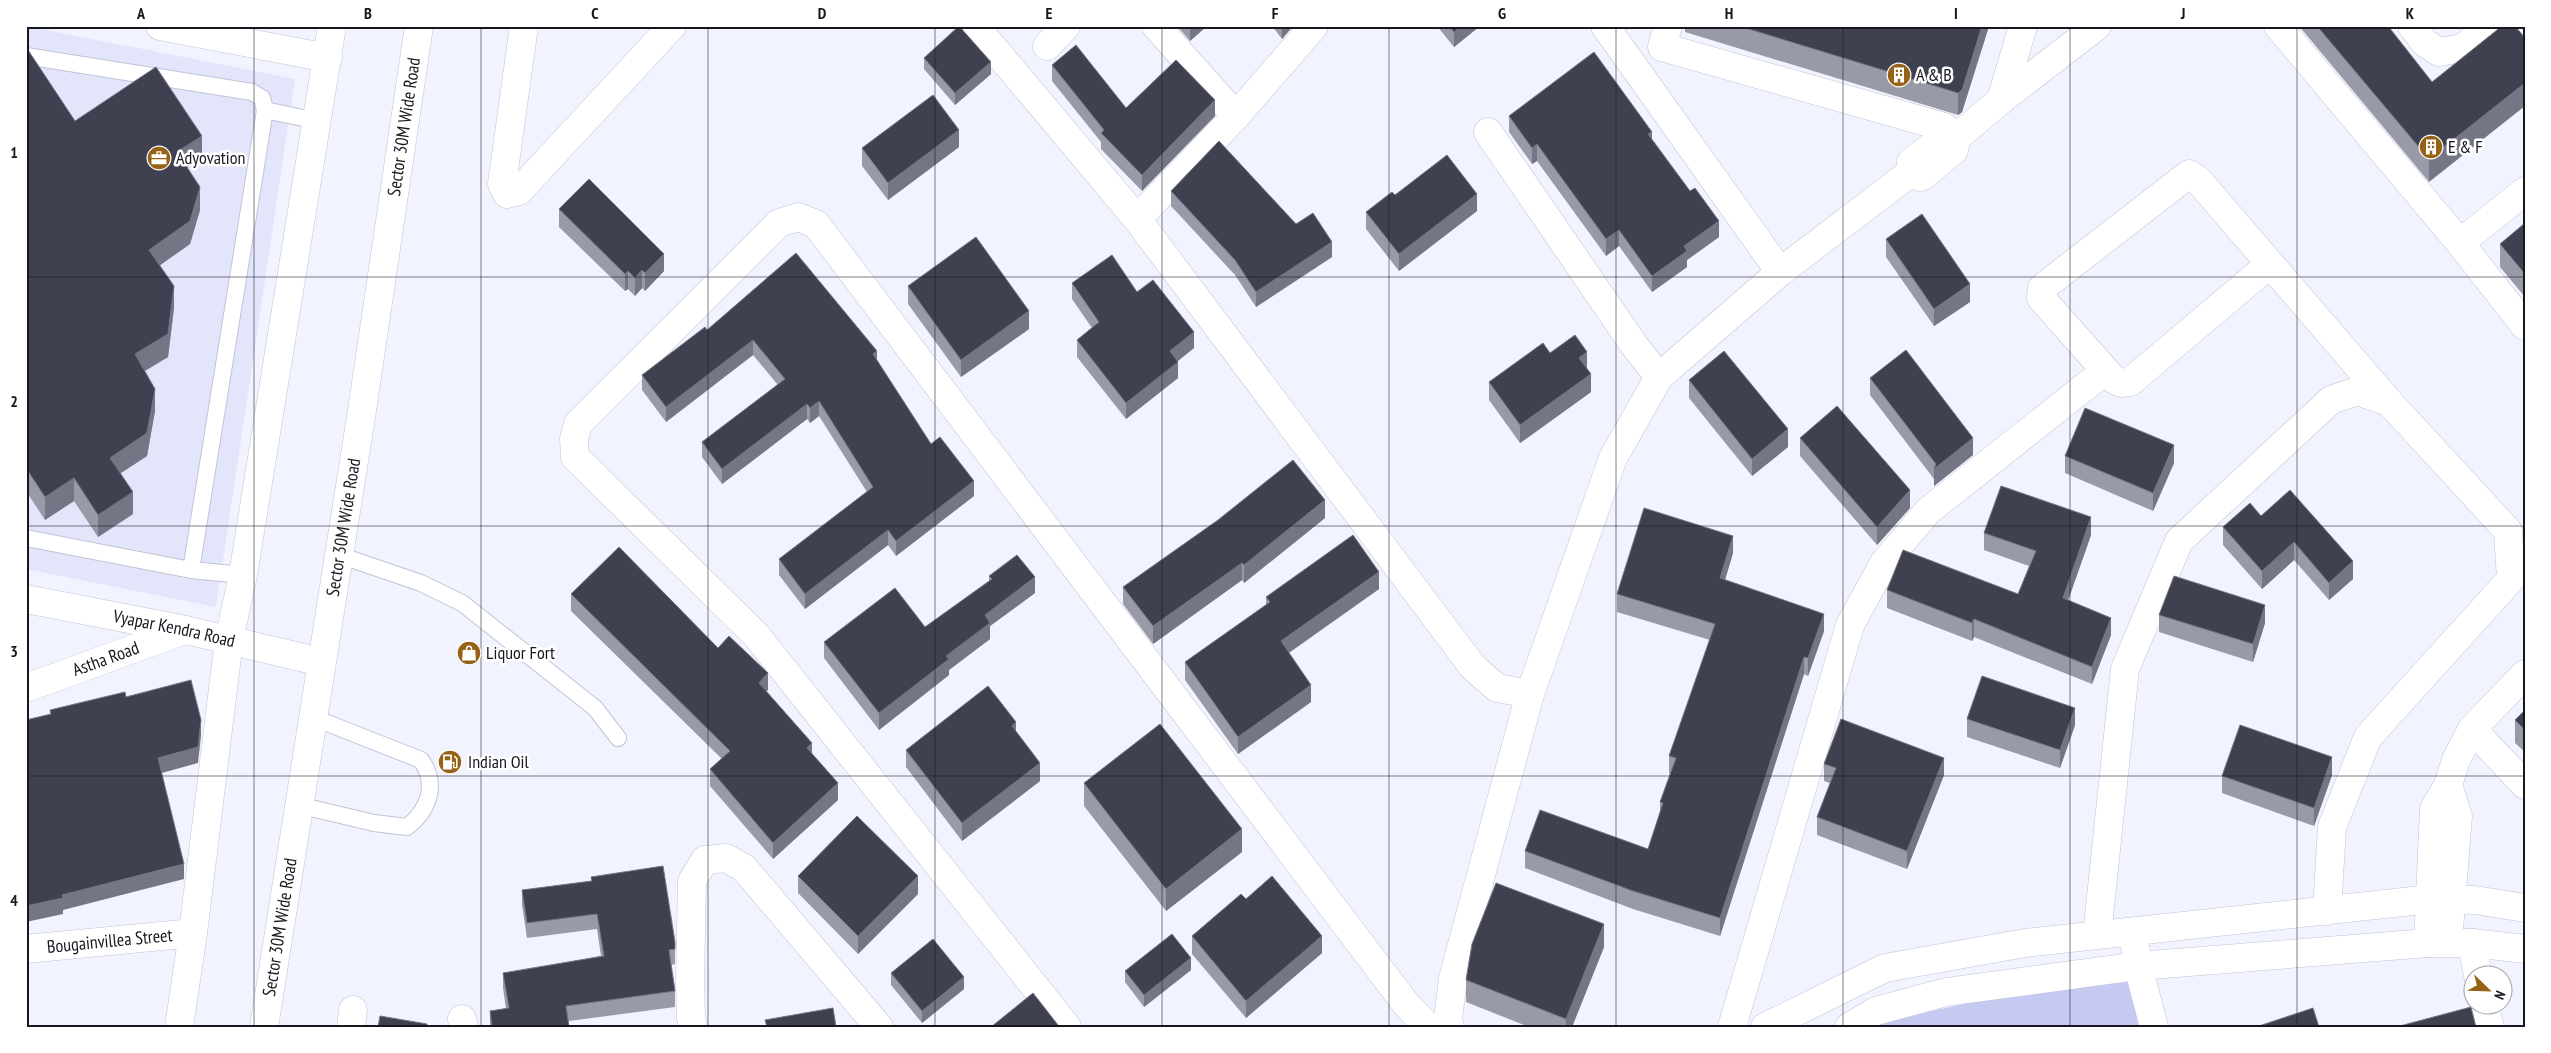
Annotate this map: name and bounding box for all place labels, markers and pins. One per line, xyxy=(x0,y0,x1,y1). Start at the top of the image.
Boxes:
building icon: A & B xyxy=(1886,62,1912,88)
place label: A & B xyxy=(1916,63,1952,86)
building icon: E & F xyxy=(2418,134,2444,160)
place label: E & F xyxy=(2448,135,2483,158)
office icon: Adyovation xyxy=(146,145,172,171)
place label: Adyovation xyxy=(176,146,245,169)
shop icon: Liquor Fort xyxy=(456,640,482,666)
place label: Liquor Fort xyxy=(486,641,555,664)
fuel station icon: Indian Oil xyxy=(437,749,463,775)
place label: Indian Oil xyxy=(468,750,530,773)

